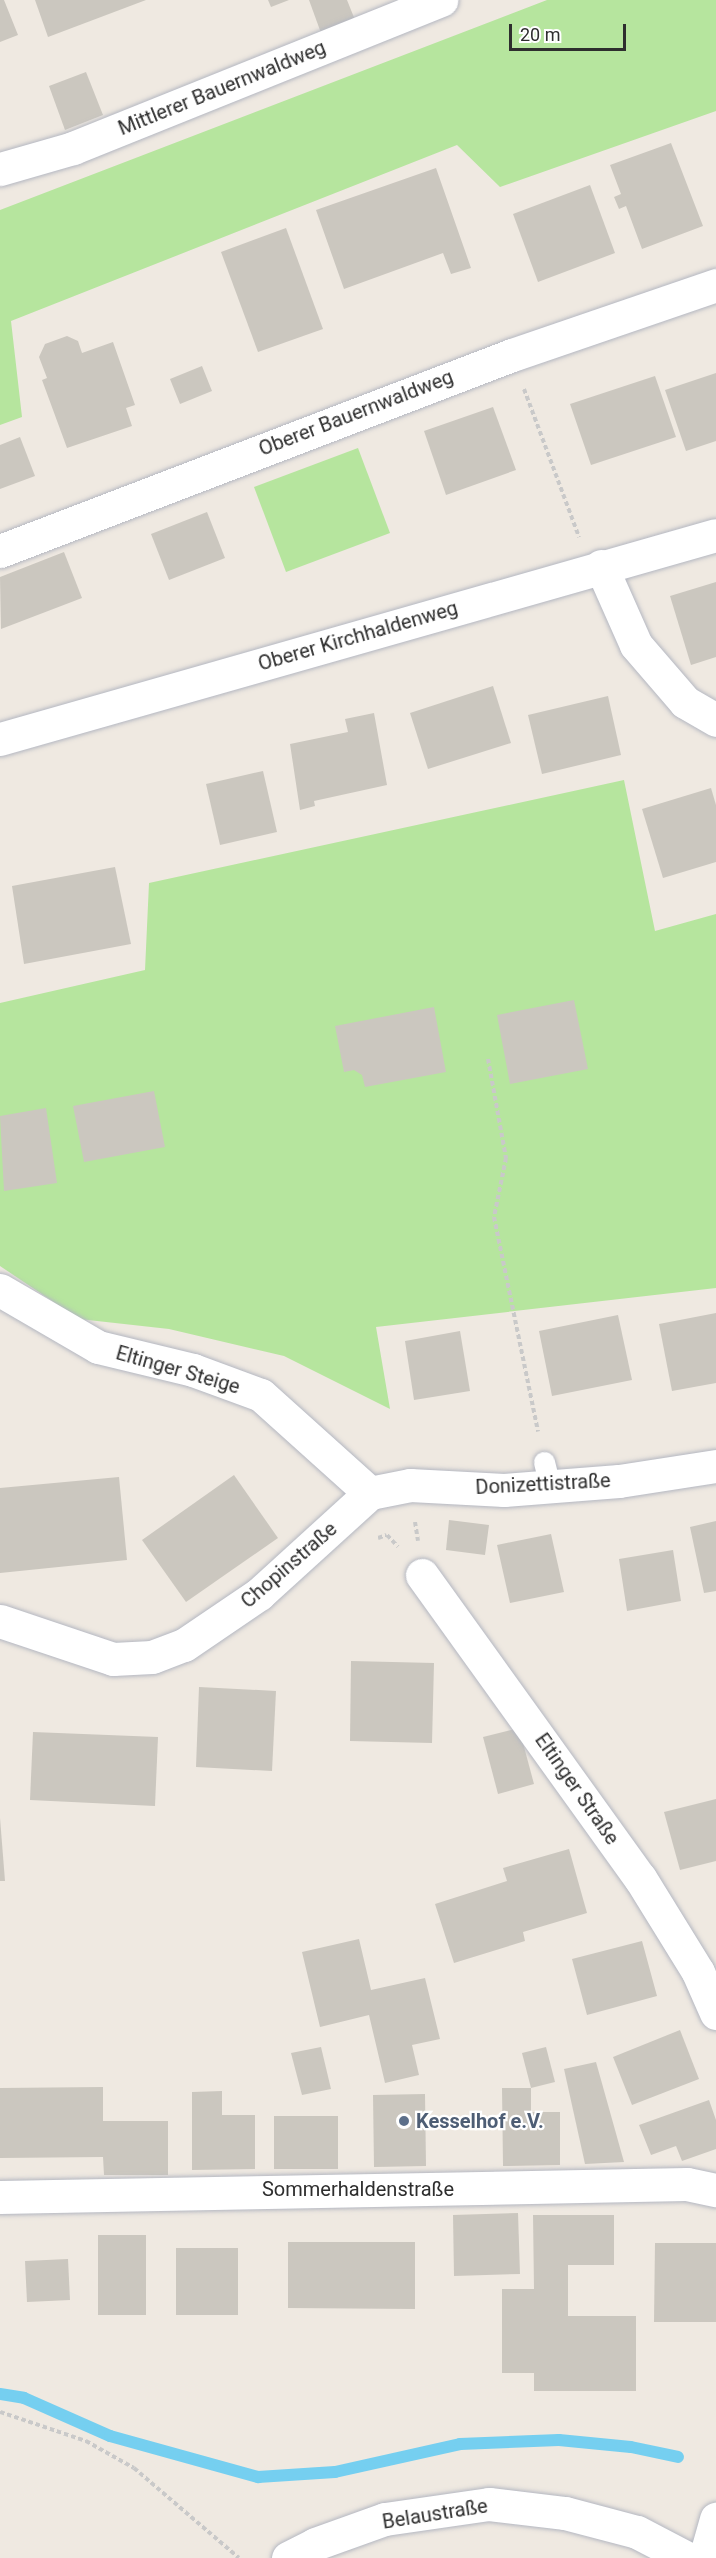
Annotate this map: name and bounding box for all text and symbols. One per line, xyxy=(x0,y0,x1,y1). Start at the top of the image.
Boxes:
scale bar xyxy=(512,12,629,50)
text: 20 m xyxy=(520,24,560,45)
street label: Mittlerer Bauernwaldweg xyxy=(115,35,329,141)
street label: Oberer Bauernwaldweg xyxy=(255,365,457,461)
street label: Oberer Kirchhaldenweg xyxy=(255,596,461,676)
street label: Eltinger Steige xyxy=(113,1341,243,1399)
street label: Donizettistraße xyxy=(475,1468,611,1500)
street label: Chopinstraße xyxy=(236,1517,342,1613)
street label: Eltinger Straße xyxy=(530,1729,624,1849)
place label: Kesselhof e.V. xyxy=(416,2109,544,2133)
marker: Kesselhof e.V. xyxy=(397,2114,411,2128)
street label: Sommerhaldenstraße xyxy=(262,2177,454,2201)
street label: Belaustraße xyxy=(381,2494,489,2534)

